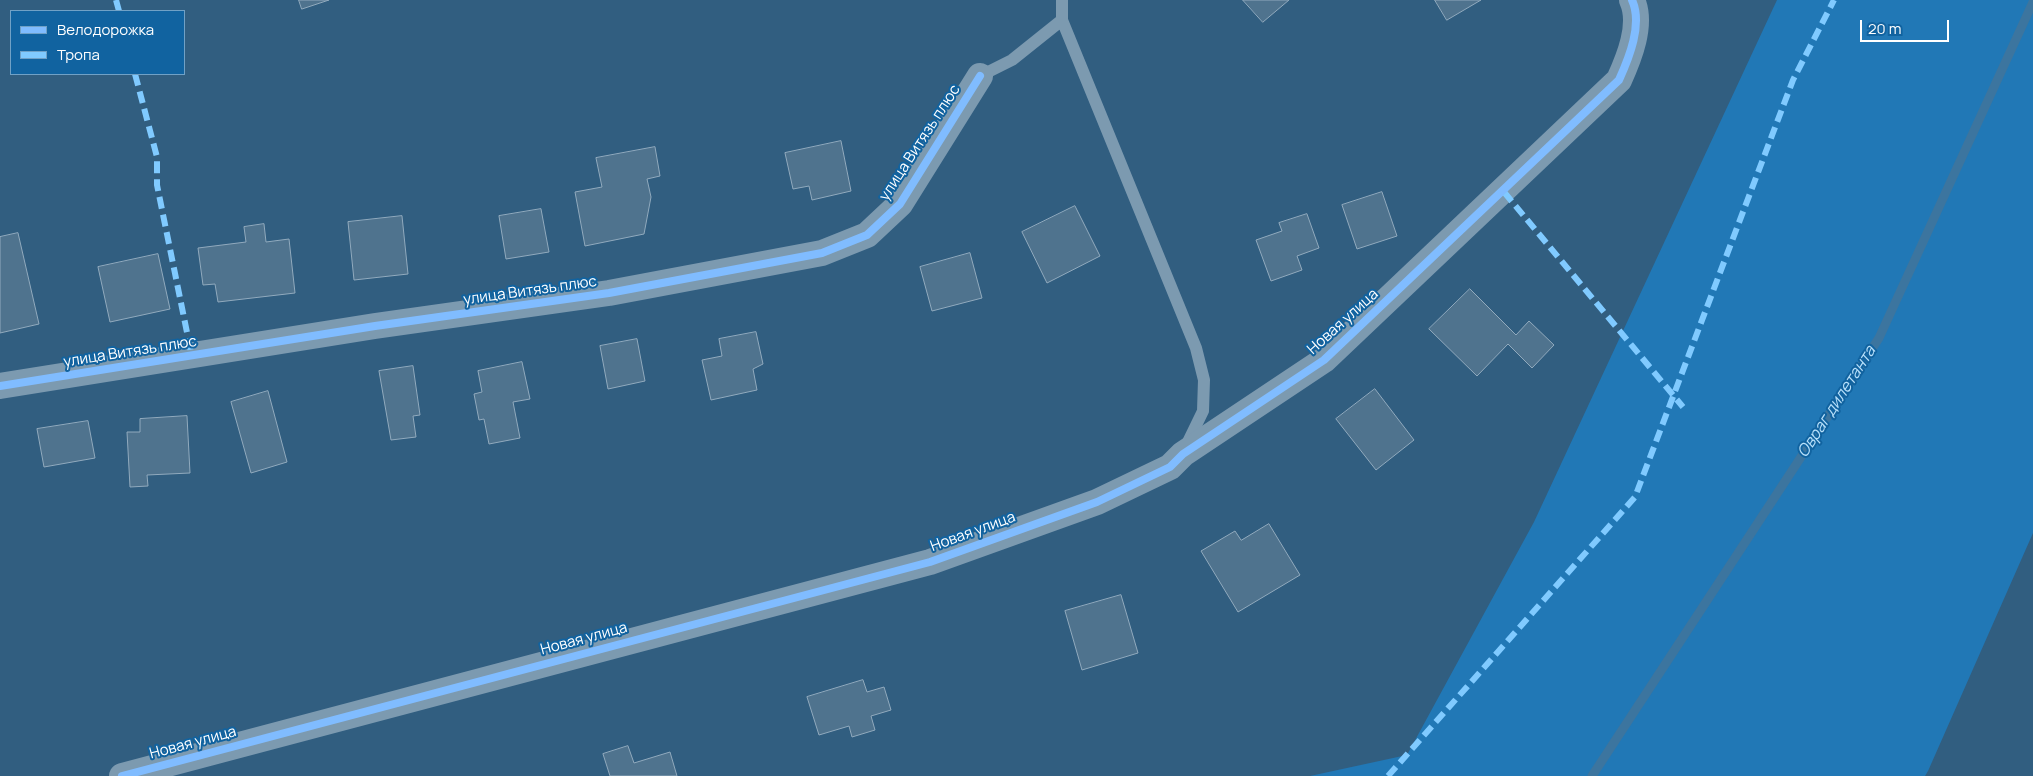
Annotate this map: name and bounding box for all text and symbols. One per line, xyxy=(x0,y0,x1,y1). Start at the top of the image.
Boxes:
legend xyxy=(10,10,185,75)
scale bar xyxy=(1863,10,1952,42)
text: 20 m xyxy=(1868,18,1901,39)
text: Велодорожка xyxy=(57,19,154,40)
text: Тропа xyxy=(57,44,100,65)
street label: улица Витязь плюс xyxy=(876,82,964,204)
street label: улица Витязь плюс xyxy=(462,273,598,309)
street label: Новая улица xyxy=(1304,285,1382,359)
street label: улица Витязь плюс xyxy=(62,333,198,371)
water label: Овраг дилетанта xyxy=(1794,343,1880,461)
street label: Новая улица xyxy=(928,508,1018,556)
street label: Новая улица xyxy=(539,619,629,659)
street label: Новая улица xyxy=(148,723,238,763)

